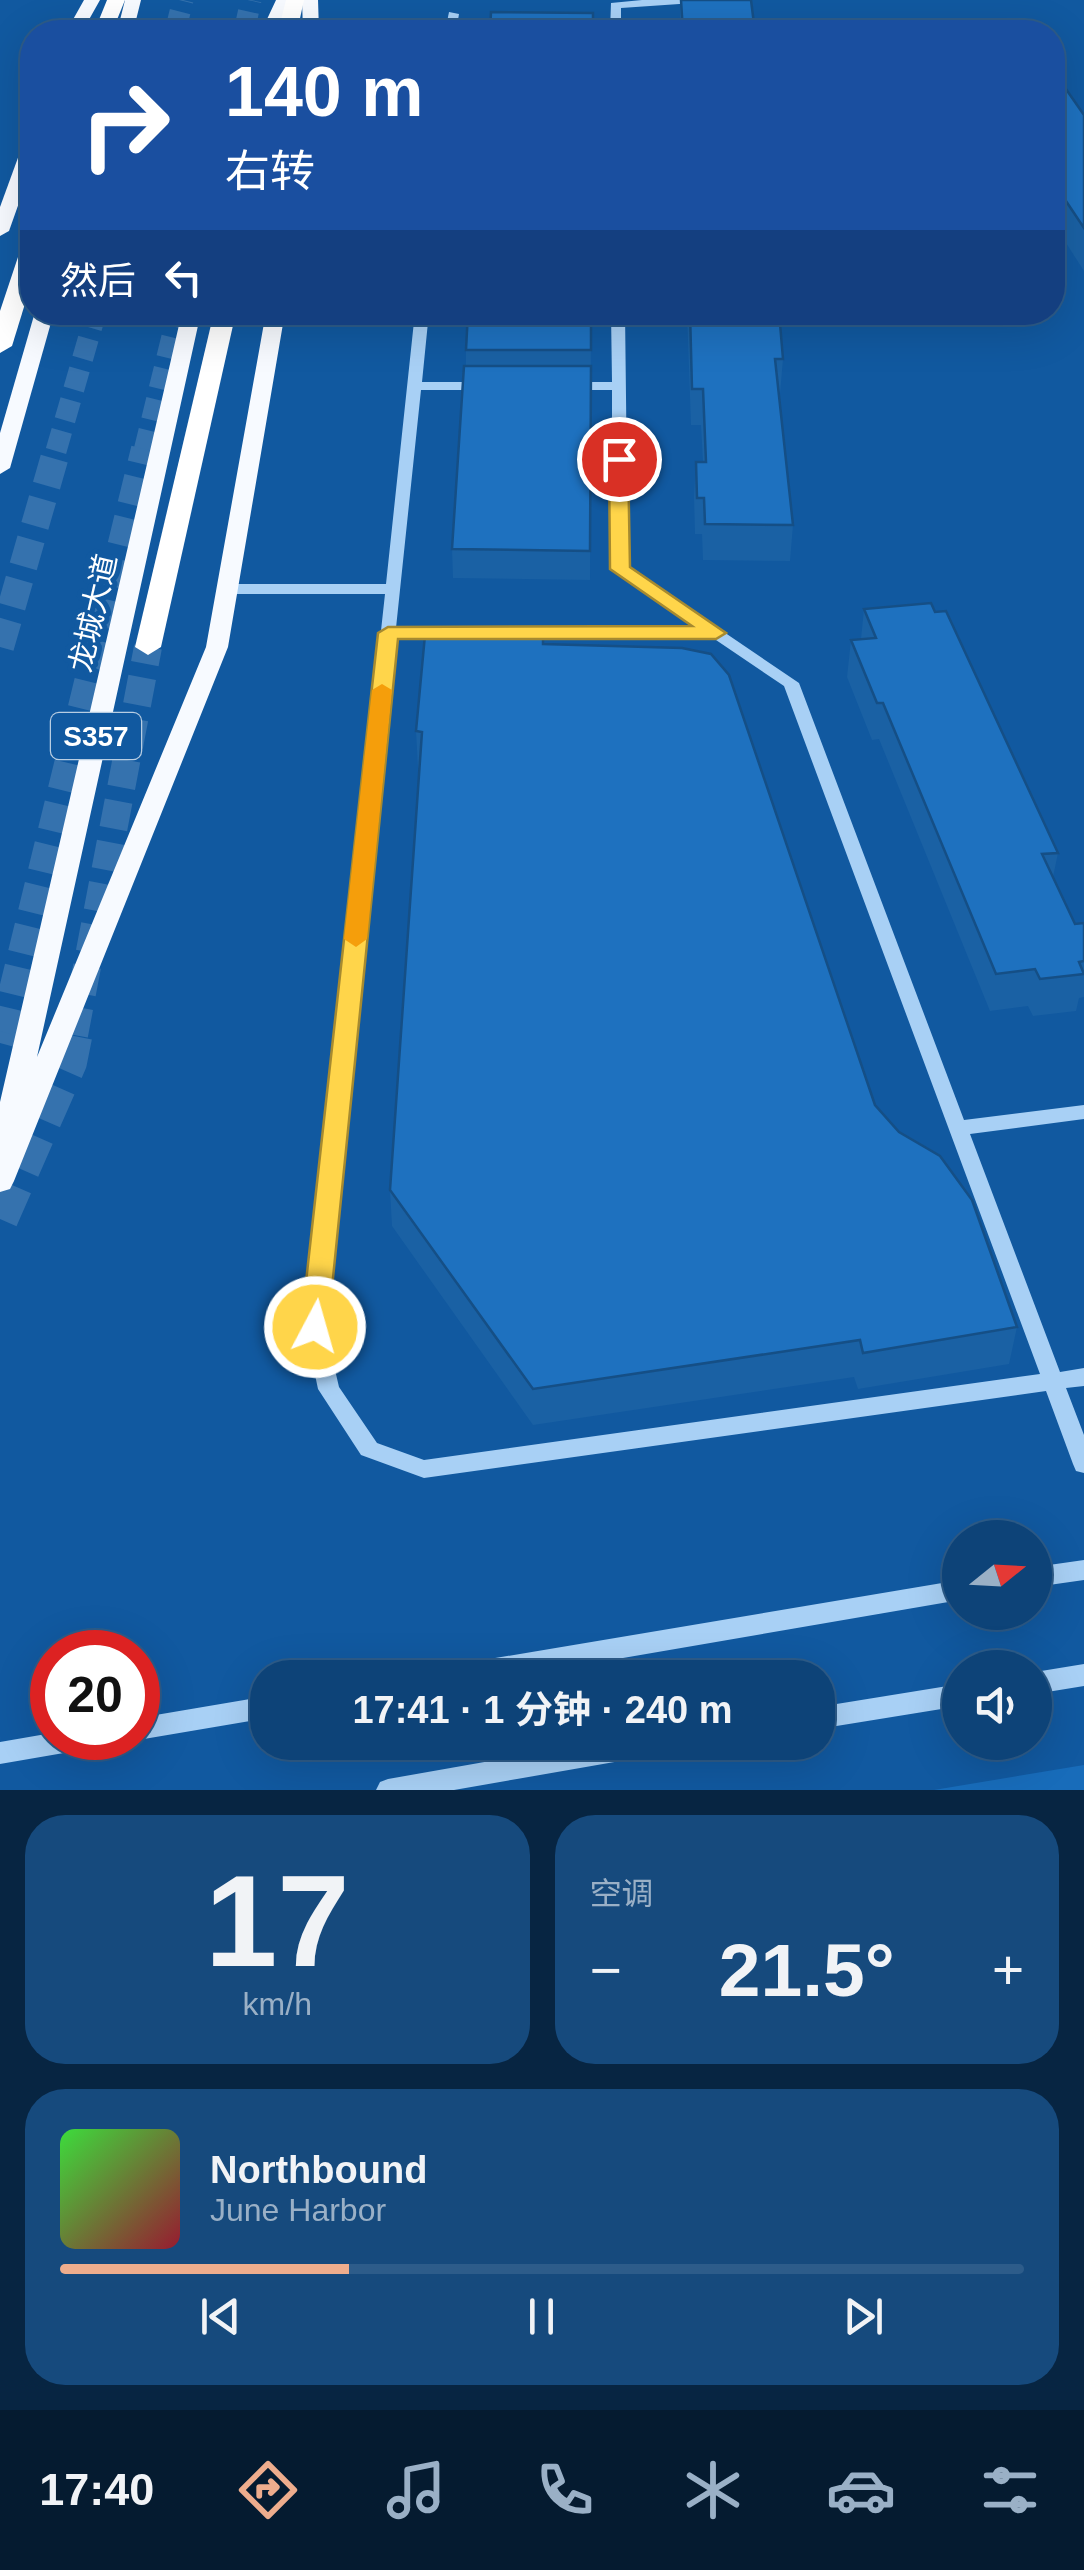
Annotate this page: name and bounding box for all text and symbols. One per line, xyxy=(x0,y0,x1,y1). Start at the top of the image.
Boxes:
text: 140 m xyxy=(225,53,423,131)
icon: right xyxy=(60,60,190,190)
text: 右转 xyxy=(225,146,315,197)
icon: left xyxy=(156,250,211,305)
text: 然后 xyxy=(60,260,136,302)
pin xyxy=(577,417,662,502)
icon: arrive xyxy=(592,432,647,487)
street label: 龙城大道 xyxy=(63,551,123,675)
road number: S357 xyxy=(51,713,141,759)
position arrow xyxy=(263,1275,367,1379)
north arrow xyxy=(942,1520,1052,1630)
map controls xyxy=(942,1520,1052,1760)
speed limit sign: 20 xyxy=(30,1630,160,1760)
button: sound xyxy=(942,1650,1052,1760)
text: 17:41 · 1 分钟 · 240 m xyxy=(352,1689,733,1731)
text: 17 xyxy=(205,1848,350,1994)
text: 空调 xyxy=(590,1876,654,1912)
text: 21.5° xyxy=(719,1928,895,2012)
text: − xyxy=(590,1939,622,2001)
text: + xyxy=(992,1939,1024,2001)
text: km/h xyxy=(243,1986,312,2022)
text: Northbound xyxy=(210,2149,427,2191)
text: June Harbor xyxy=(210,2192,386,2228)
icon: previous xyxy=(193,2289,248,2344)
icon: pause xyxy=(514,2289,569,2344)
icon: next xyxy=(836,2289,891,2344)
icon: directions xyxy=(233,2455,303,2525)
icon: music xyxy=(381,2455,451,2525)
icon: phone xyxy=(530,2455,600,2525)
icon: climate xyxy=(678,2455,748,2525)
icon: car xyxy=(826,2455,896,2525)
icon: filters xyxy=(975,2455,1045,2525)
text: 17:40 xyxy=(39,2464,154,2515)

